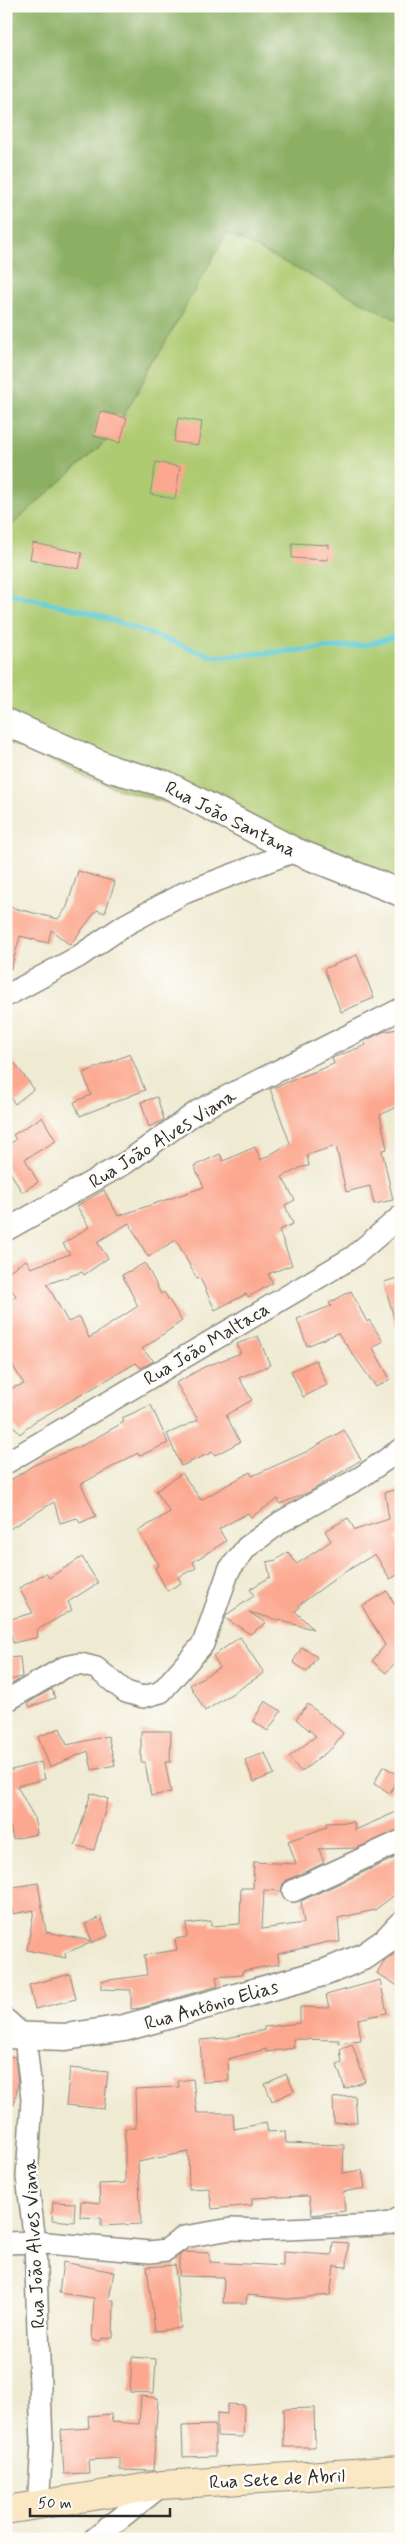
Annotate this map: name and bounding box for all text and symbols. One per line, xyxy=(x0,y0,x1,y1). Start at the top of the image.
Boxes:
street label: Rua João Santana xyxy=(161,776,300,863)
street label: Rua João Alves Viana xyxy=(84,1083,242,1195)
street label: Rua João Maltaca xyxy=(139,1297,274,1392)
street label: Rua Antônio Elias xyxy=(141,1974,282,2037)
street label: Rua João Alves Viana xyxy=(18,2158,51,2329)
street label: Rua Sete de Abril xyxy=(209,2463,346,2496)
scale bar xyxy=(30,2485,170,2517)
text: 50 m xyxy=(38,2494,72,2514)

